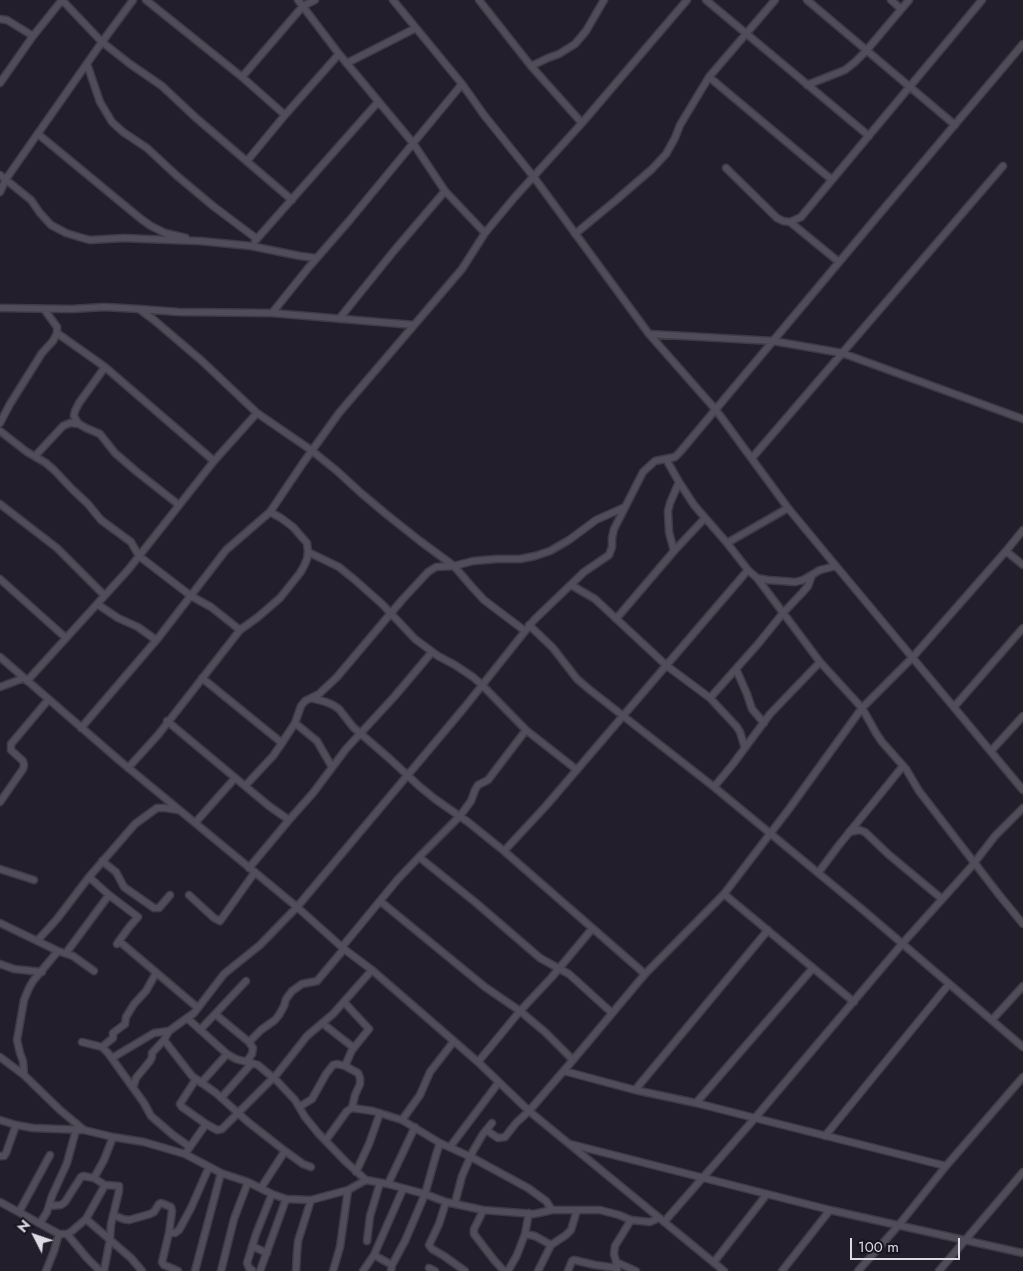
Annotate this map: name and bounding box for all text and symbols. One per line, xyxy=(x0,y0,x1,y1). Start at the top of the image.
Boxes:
north arrow xyxy=(10,1211,60,1261)
text: N xyxy=(12,1215,35,1237)
scale bar xyxy=(853,1228,963,1260)
text: 100 m xyxy=(858,1236,899,1258)

